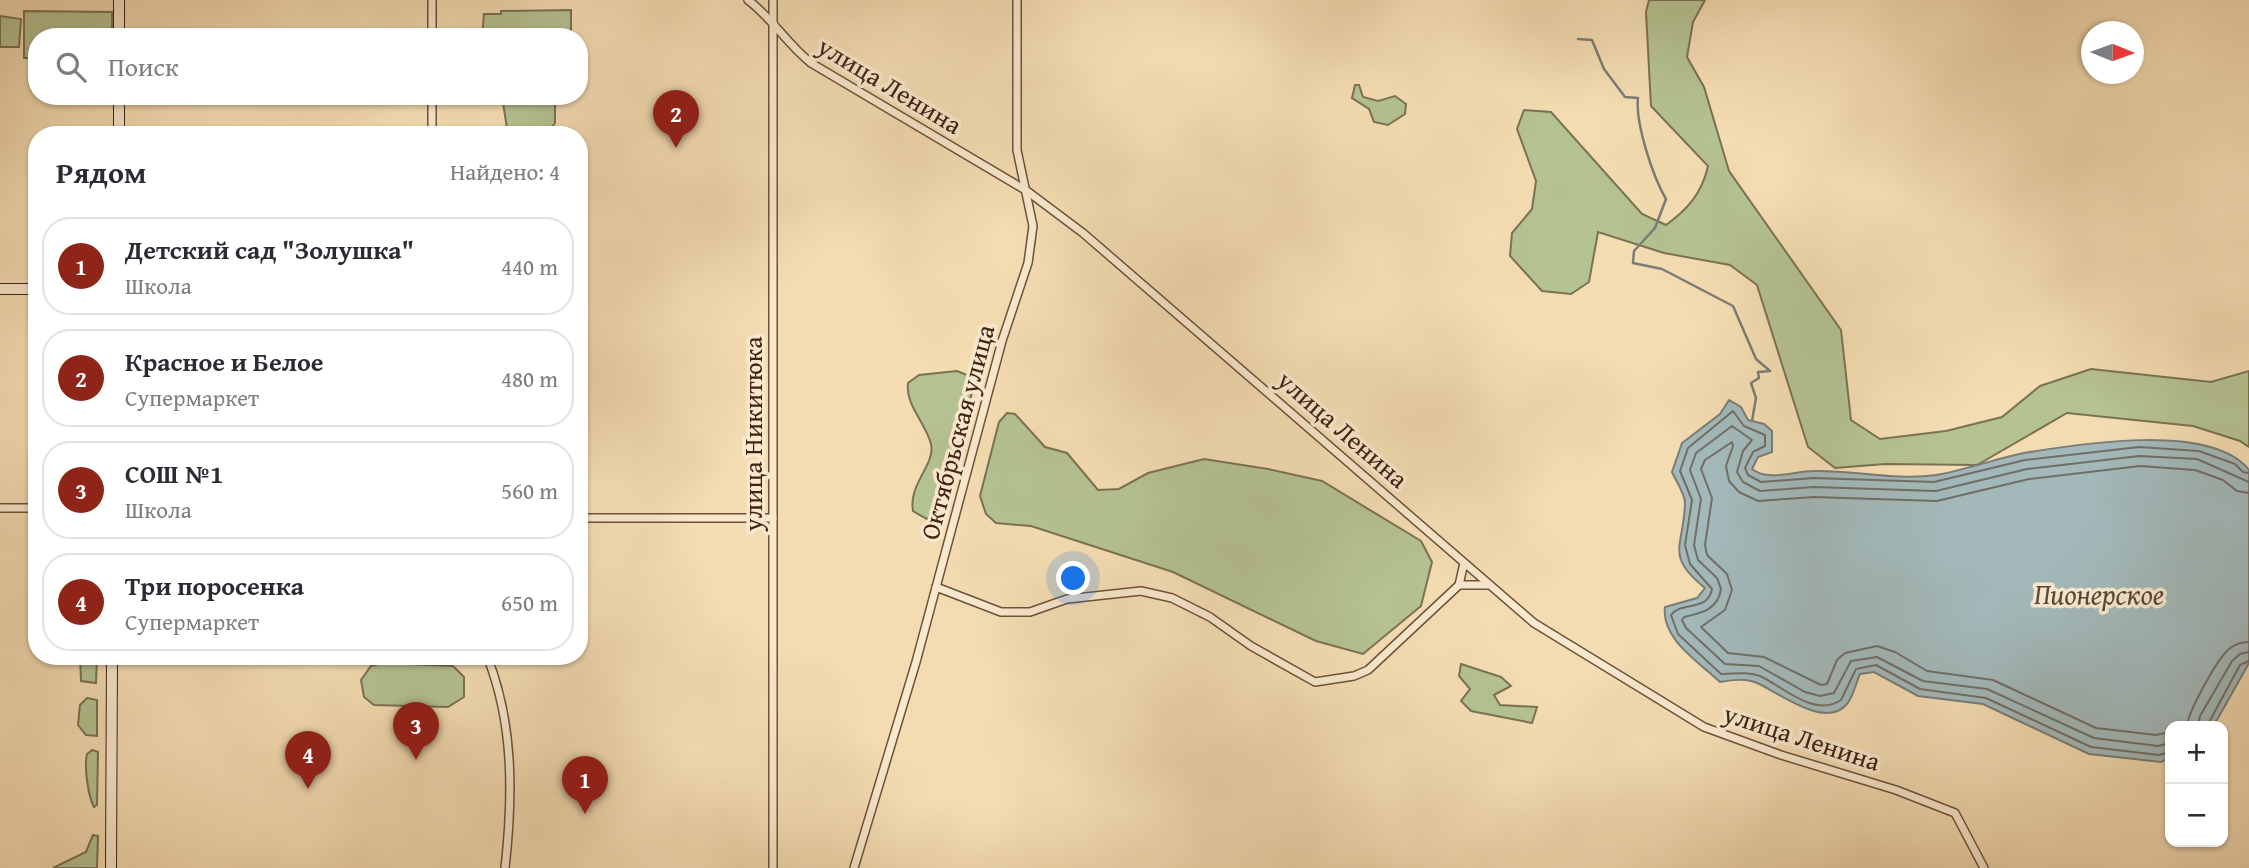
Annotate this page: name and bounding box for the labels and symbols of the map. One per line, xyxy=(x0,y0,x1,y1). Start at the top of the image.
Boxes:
north arrow xyxy=(2081,21,2144,84)
street label: улица Ленина xyxy=(809,26,970,144)
pin: 2 xyxy=(653,90,699,148)
street label: Октябрьская улица xyxy=(910,319,1005,544)
street label: улица Никитюка xyxy=(733,336,772,533)
street label: улица Ленина xyxy=(1268,360,1418,497)
your location xyxy=(1056,561,1090,595)
water label: Пионерское xyxy=(2034,573,2164,614)
street label: улица Ленина xyxy=(1718,693,1886,781)
pin: 3 xyxy=(393,702,439,760)
pin: 4 xyxy=(285,731,331,789)
pin: 1 xyxy=(562,756,608,814)

